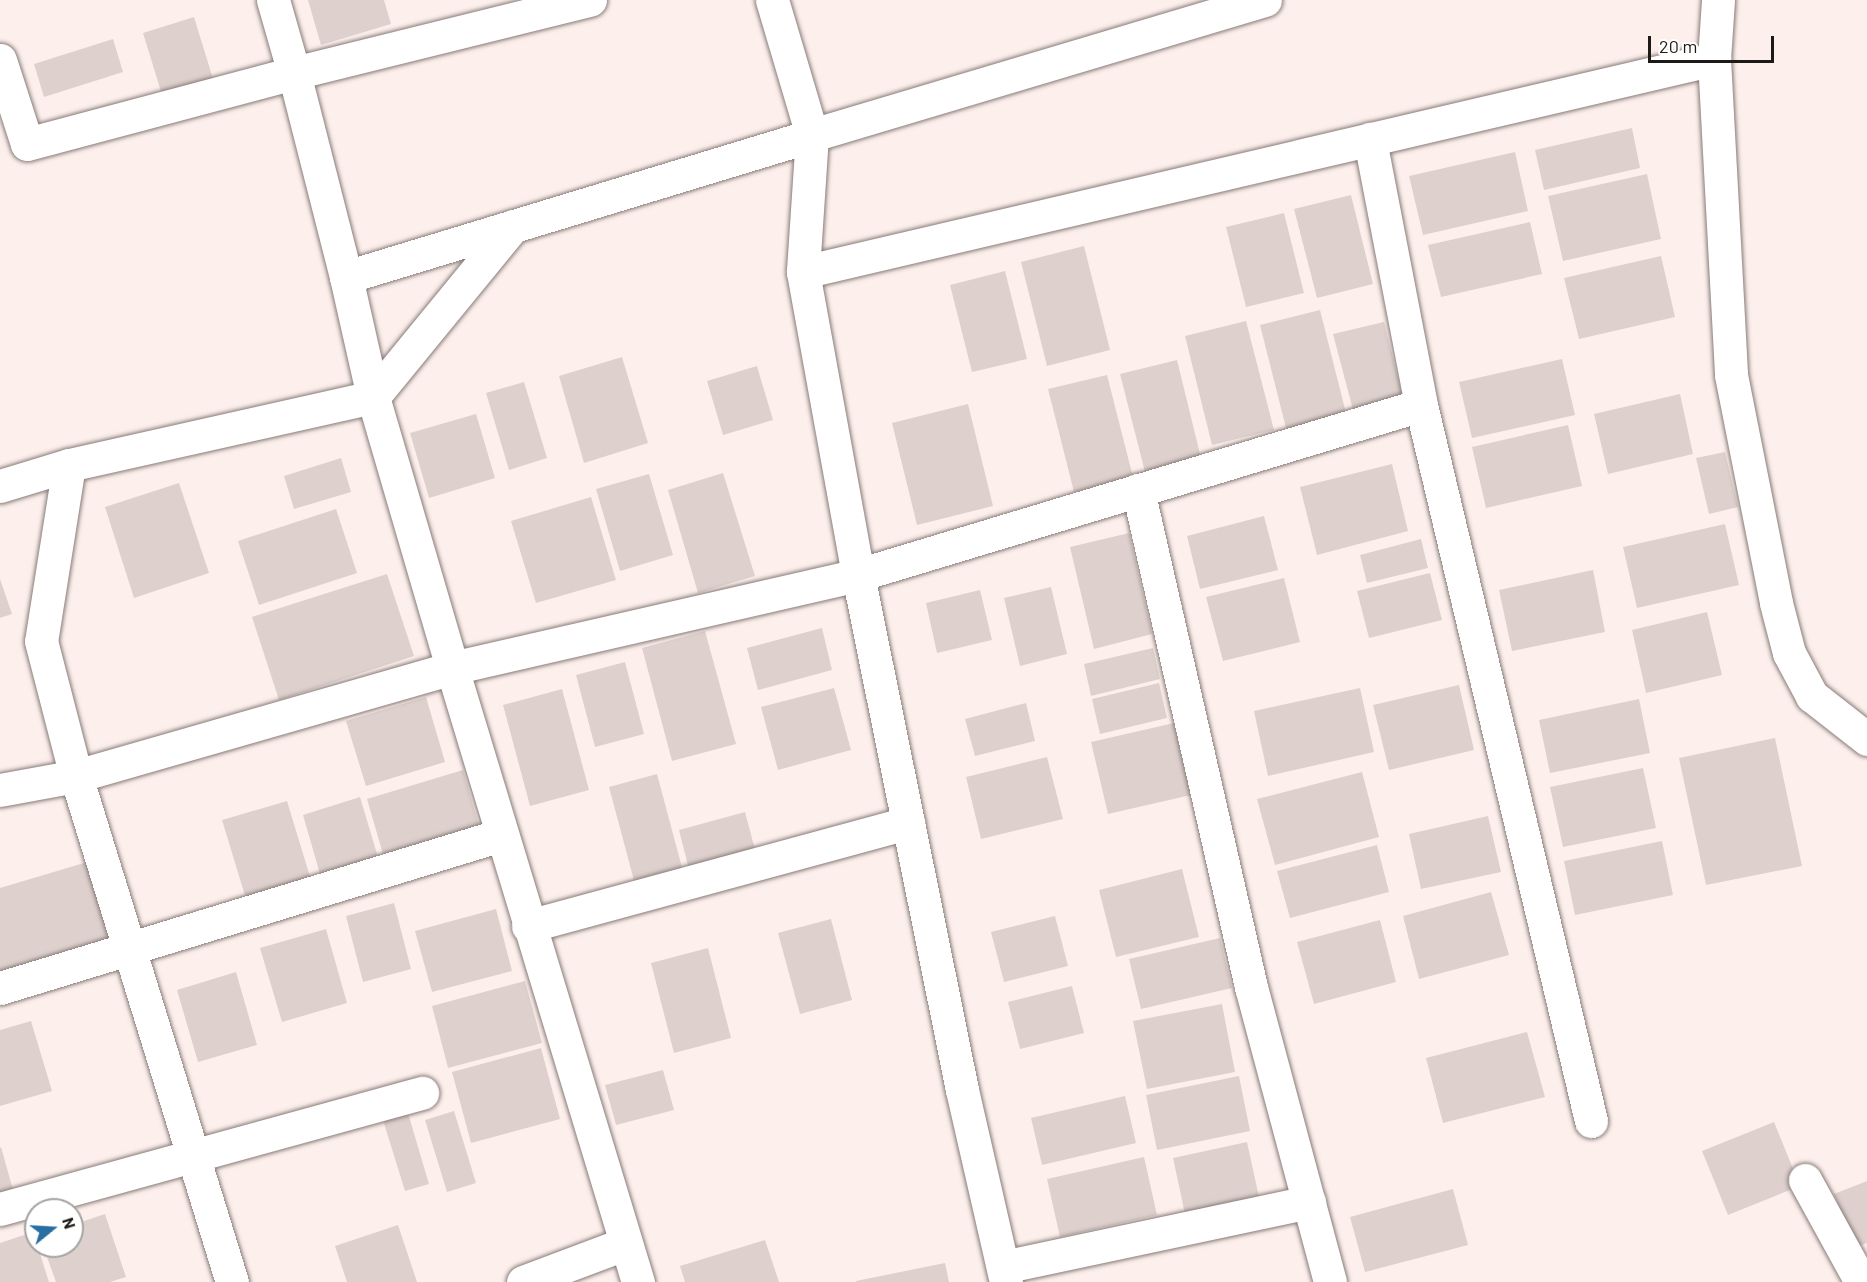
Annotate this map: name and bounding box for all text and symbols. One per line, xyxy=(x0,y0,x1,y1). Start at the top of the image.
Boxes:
scale bar xyxy=(1651,24,1777,62)
text: 20 m xyxy=(1659,35,1697,57)
north arrow xyxy=(24,1198,84,1258)
text: N xyxy=(59,1215,80,1231)

